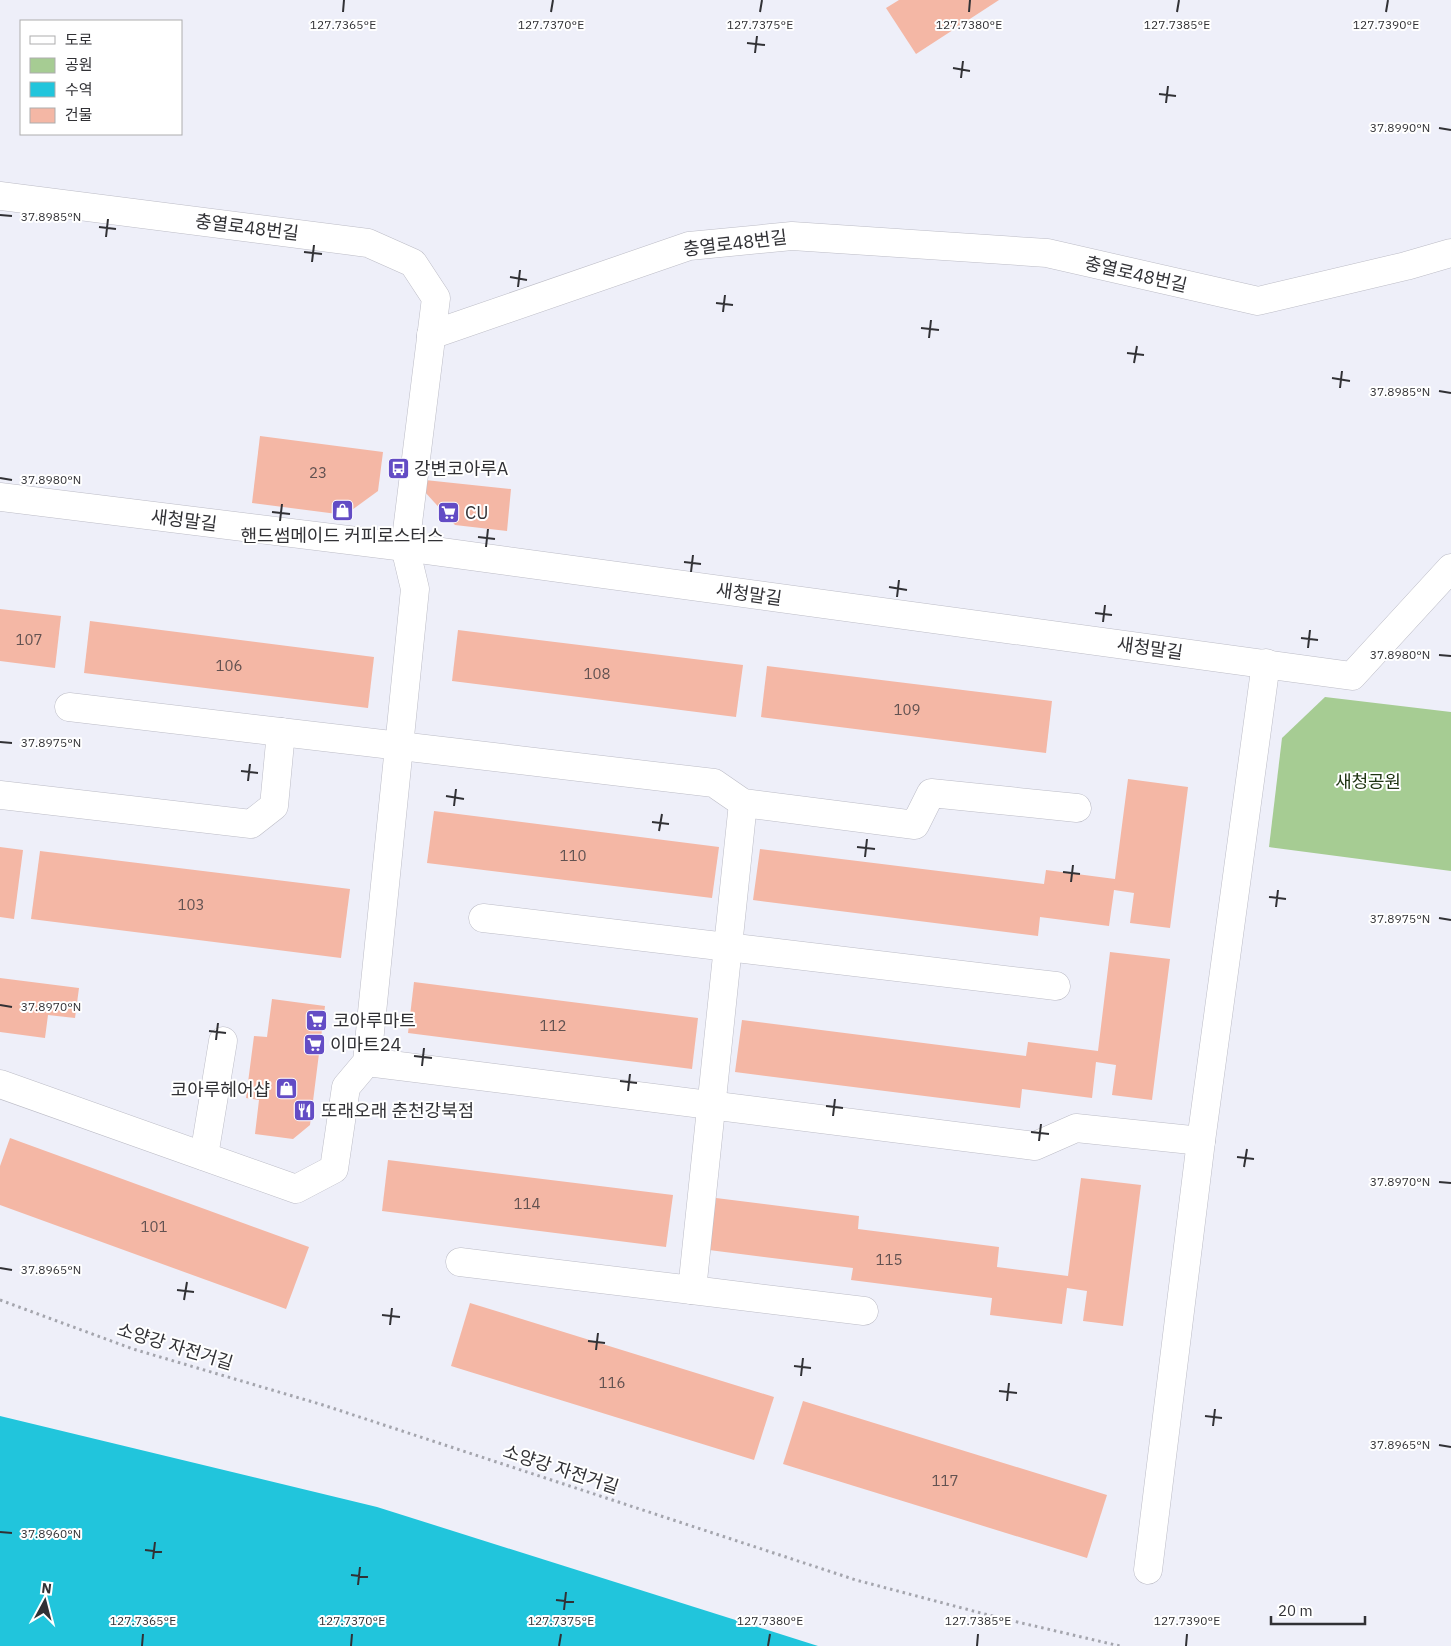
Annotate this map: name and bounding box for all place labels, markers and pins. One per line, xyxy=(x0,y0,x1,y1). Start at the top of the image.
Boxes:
bus stop icon: 강변코아루A xyxy=(386,456,410,480)
place label: 강변코아루A xyxy=(414,457,509,480)
shop icon: 핸드썸메이드 커피로스터스 xyxy=(330,498,354,522)
supermarket icon: CU xyxy=(437,500,461,524)
place label: CU xyxy=(465,501,488,524)
place label: 핸드썸메이드 커피로스터스 xyxy=(241,524,443,547)
supermarket icon: 코아루마트 xyxy=(305,1008,329,1032)
place label: 코아루마트 xyxy=(333,1009,416,1032)
supermarket icon: 이마트24 xyxy=(302,1032,326,1056)
place label: 이마트24 xyxy=(330,1033,401,1056)
shop icon: 코아루헤어샵 xyxy=(274,1077,298,1101)
place label: 코아루헤어샵 xyxy=(171,1078,270,1101)
restaurant icon: 또래오래 춘천강북점 xyxy=(293,1098,317,1122)
place label: 또래오래 춘천강북점 xyxy=(321,1099,474,1122)

